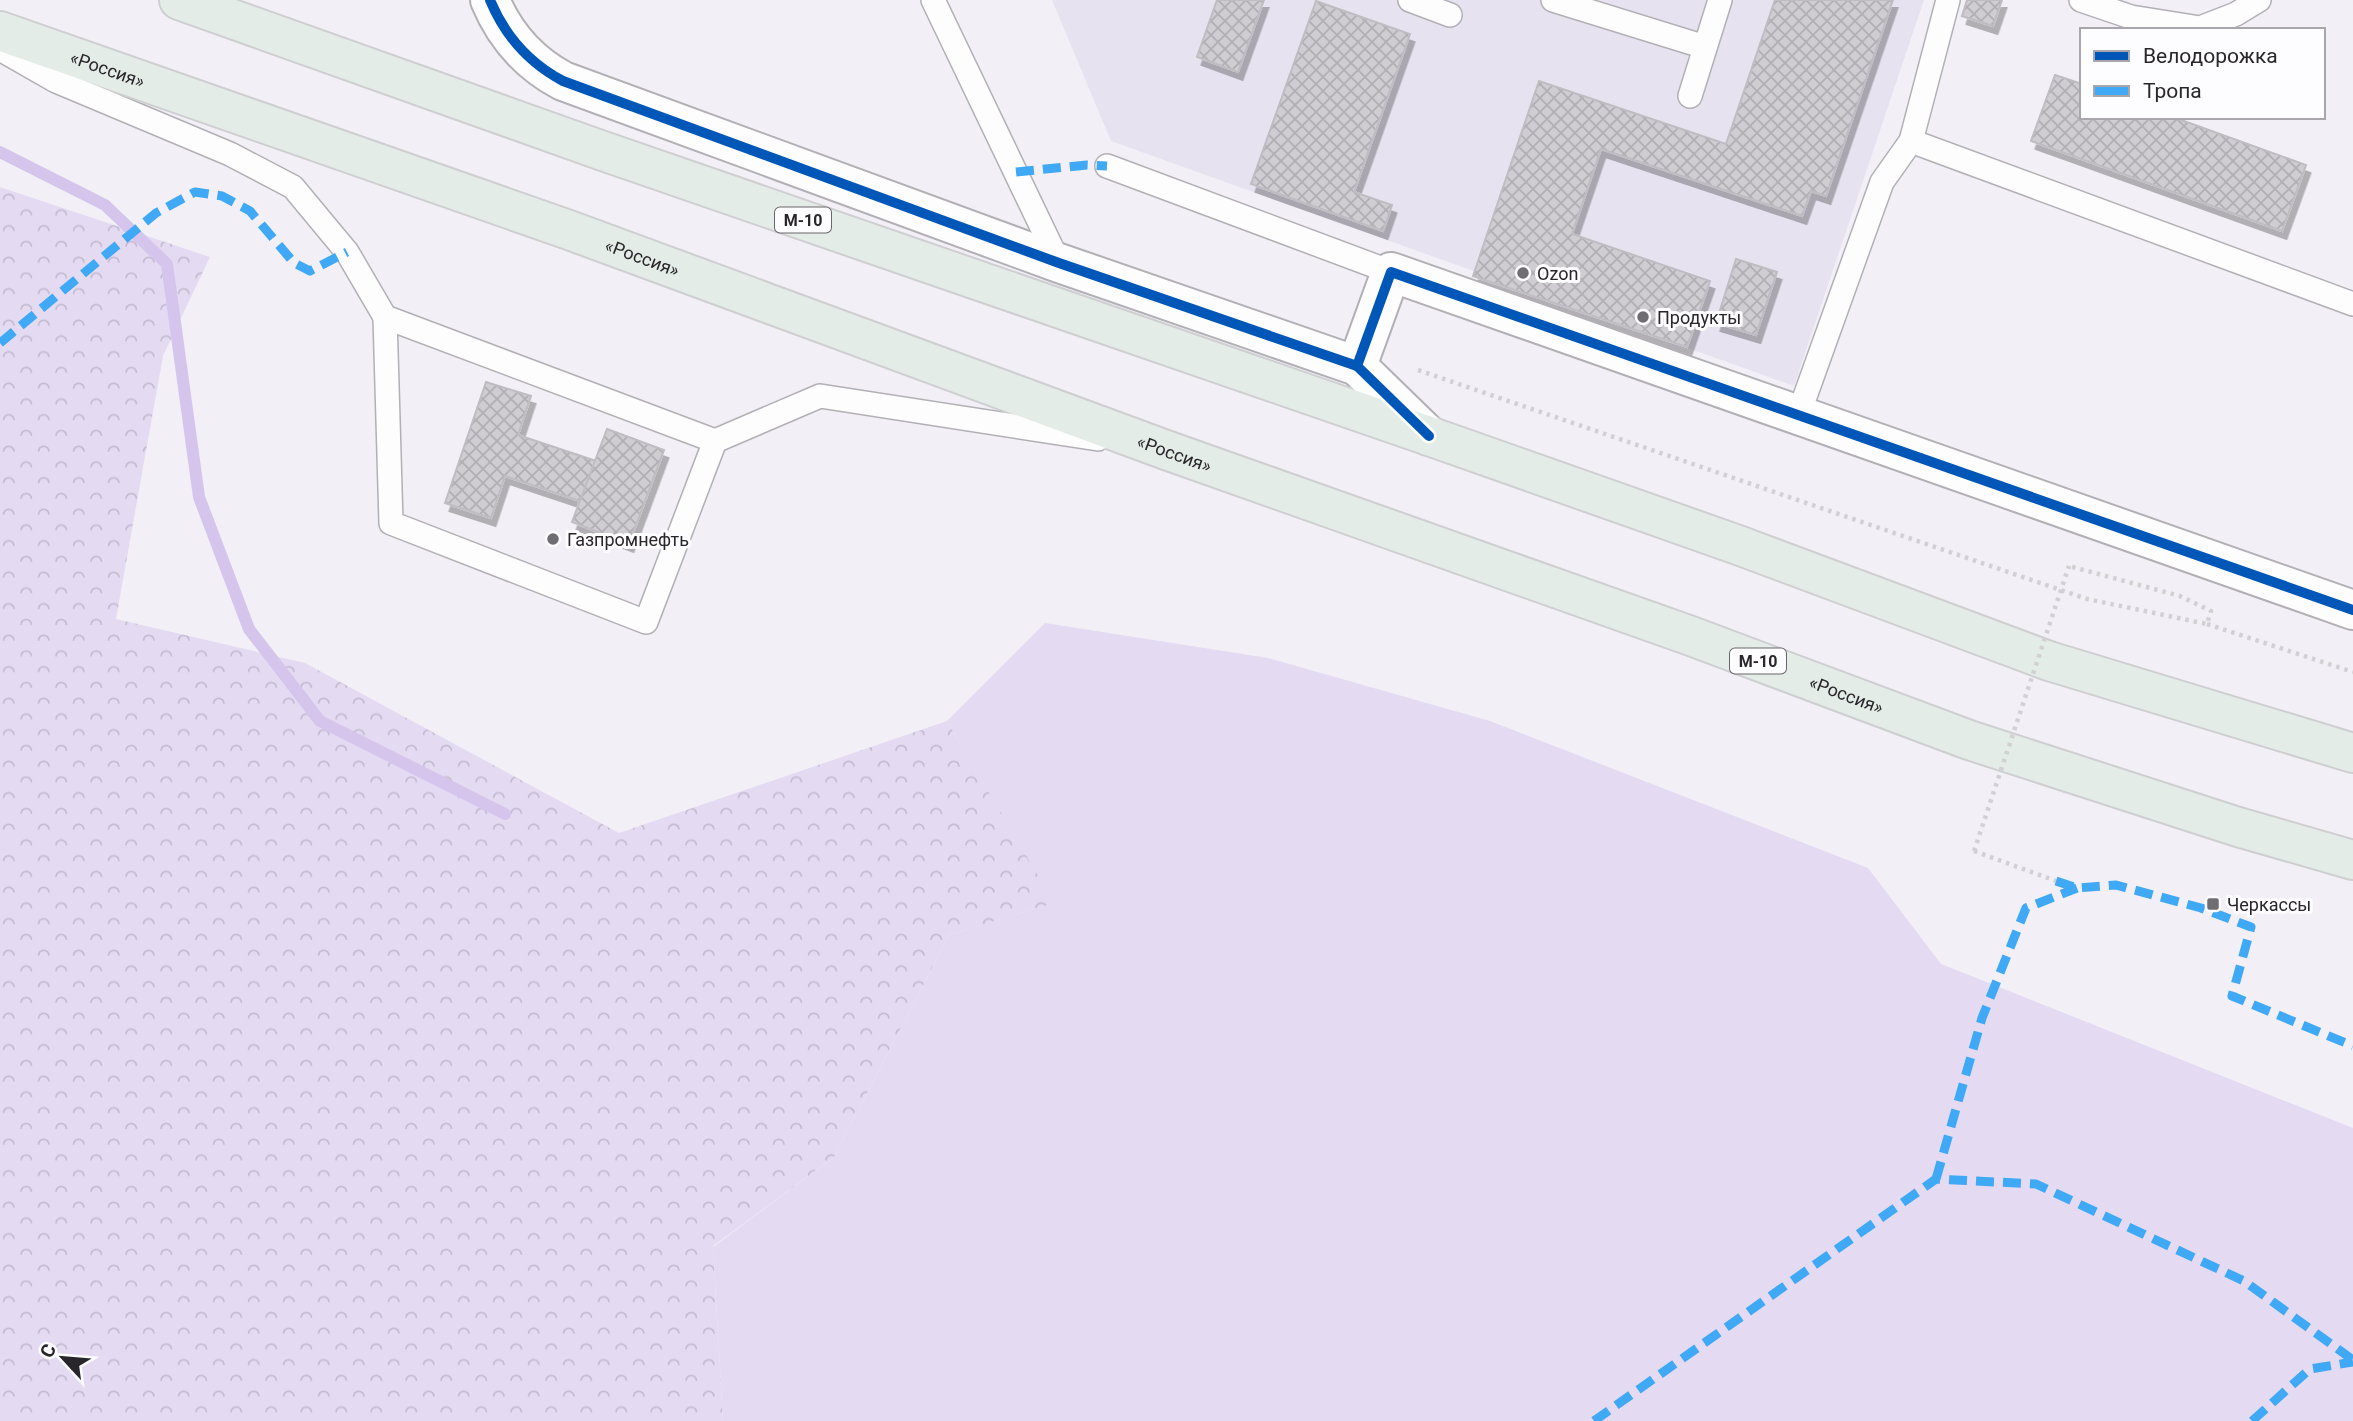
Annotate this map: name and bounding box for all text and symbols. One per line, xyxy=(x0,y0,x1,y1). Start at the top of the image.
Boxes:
legend xyxy=(2080,28,2325,119)
text: Велодорожка xyxy=(2143,44,2278,68)
street label: «Россия» xyxy=(68,46,148,91)
text: Тропа xyxy=(2143,79,2202,103)
road number: М-10 xyxy=(775,208,831,232)
street label: «Россия» xyxy=(602,234,682,280)
place label: Ozon xyxy=(1537,263,1578,284)
marker: Ozon xyxy=(1515,265,1531,281)
place label: Продукты xyxy=(1657,307,1741,328)
marker: Продукты xyxy=(1635,309,1651,325)
street label: «Россия» xyxy=(1134,430,1214,476)
place label: Газпромнефть xyxy=(567,529,689,550)
marker: Газпромнефть xyxy=(545,531,561,547)
road number: М-10 xyxy=(1730,648,1786,674)
street label: «Россия» xyxy=(1806,671,1886,718)
place label: Черкассы xyxy=(2227,894,2311,915)
marker: Черкассы xyxy=(2205,896,2221,912)
north arrow xyxy=(28,1323,98,1393)
text: С xyxy=(35,1340,61,1361)

